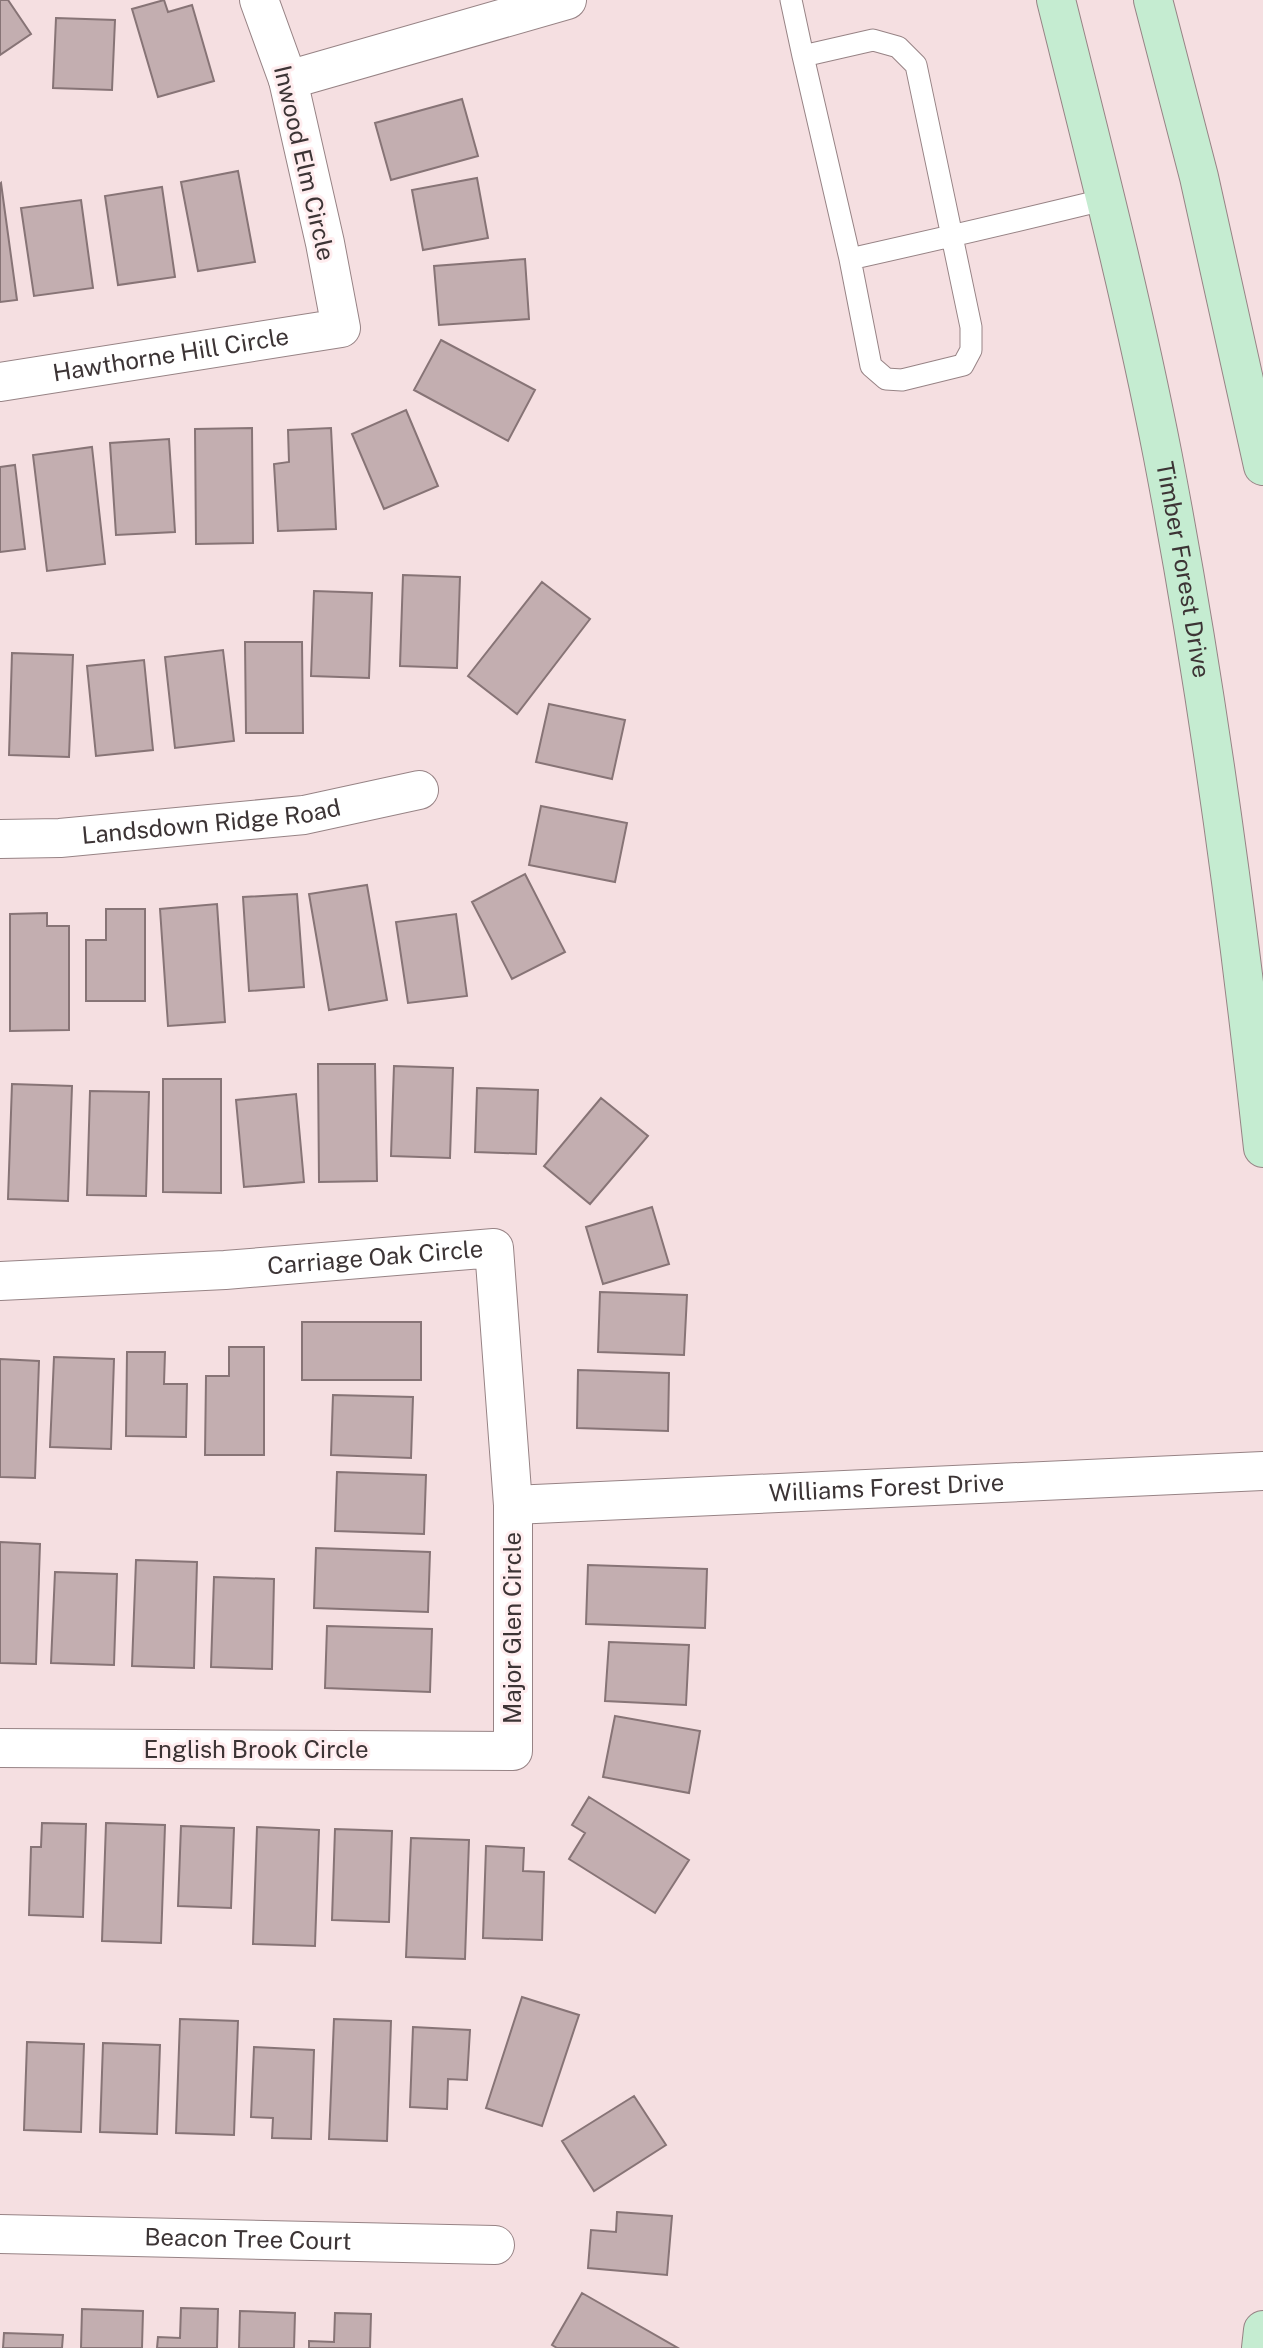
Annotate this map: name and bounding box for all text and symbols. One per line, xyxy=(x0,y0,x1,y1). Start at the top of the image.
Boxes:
street label: Inwood Elm Circle xyxy=(269,63,341,263)
street label: Hawthorne Hill Circle xyxy=(51,321,291,386)
street label: Timber Forest Drive xyxy=(1151,459,1216,680)
street label: Landsdown Ridge Road xyxy=(80,792,343,849)
street label: Carriage Oak Circle xyxy=(266,1234,484,1279)
street label: Williams Forest Drive xyxy=(768,1468,1005,1506)
street label: Major Glen Circle xyxy=(498,1532,526,1724)
street label: English Brook Circle xyxy=(144,1735,368,1763)
street label: Beacon Tree Court xyxy=(144,2222,352,2255)

